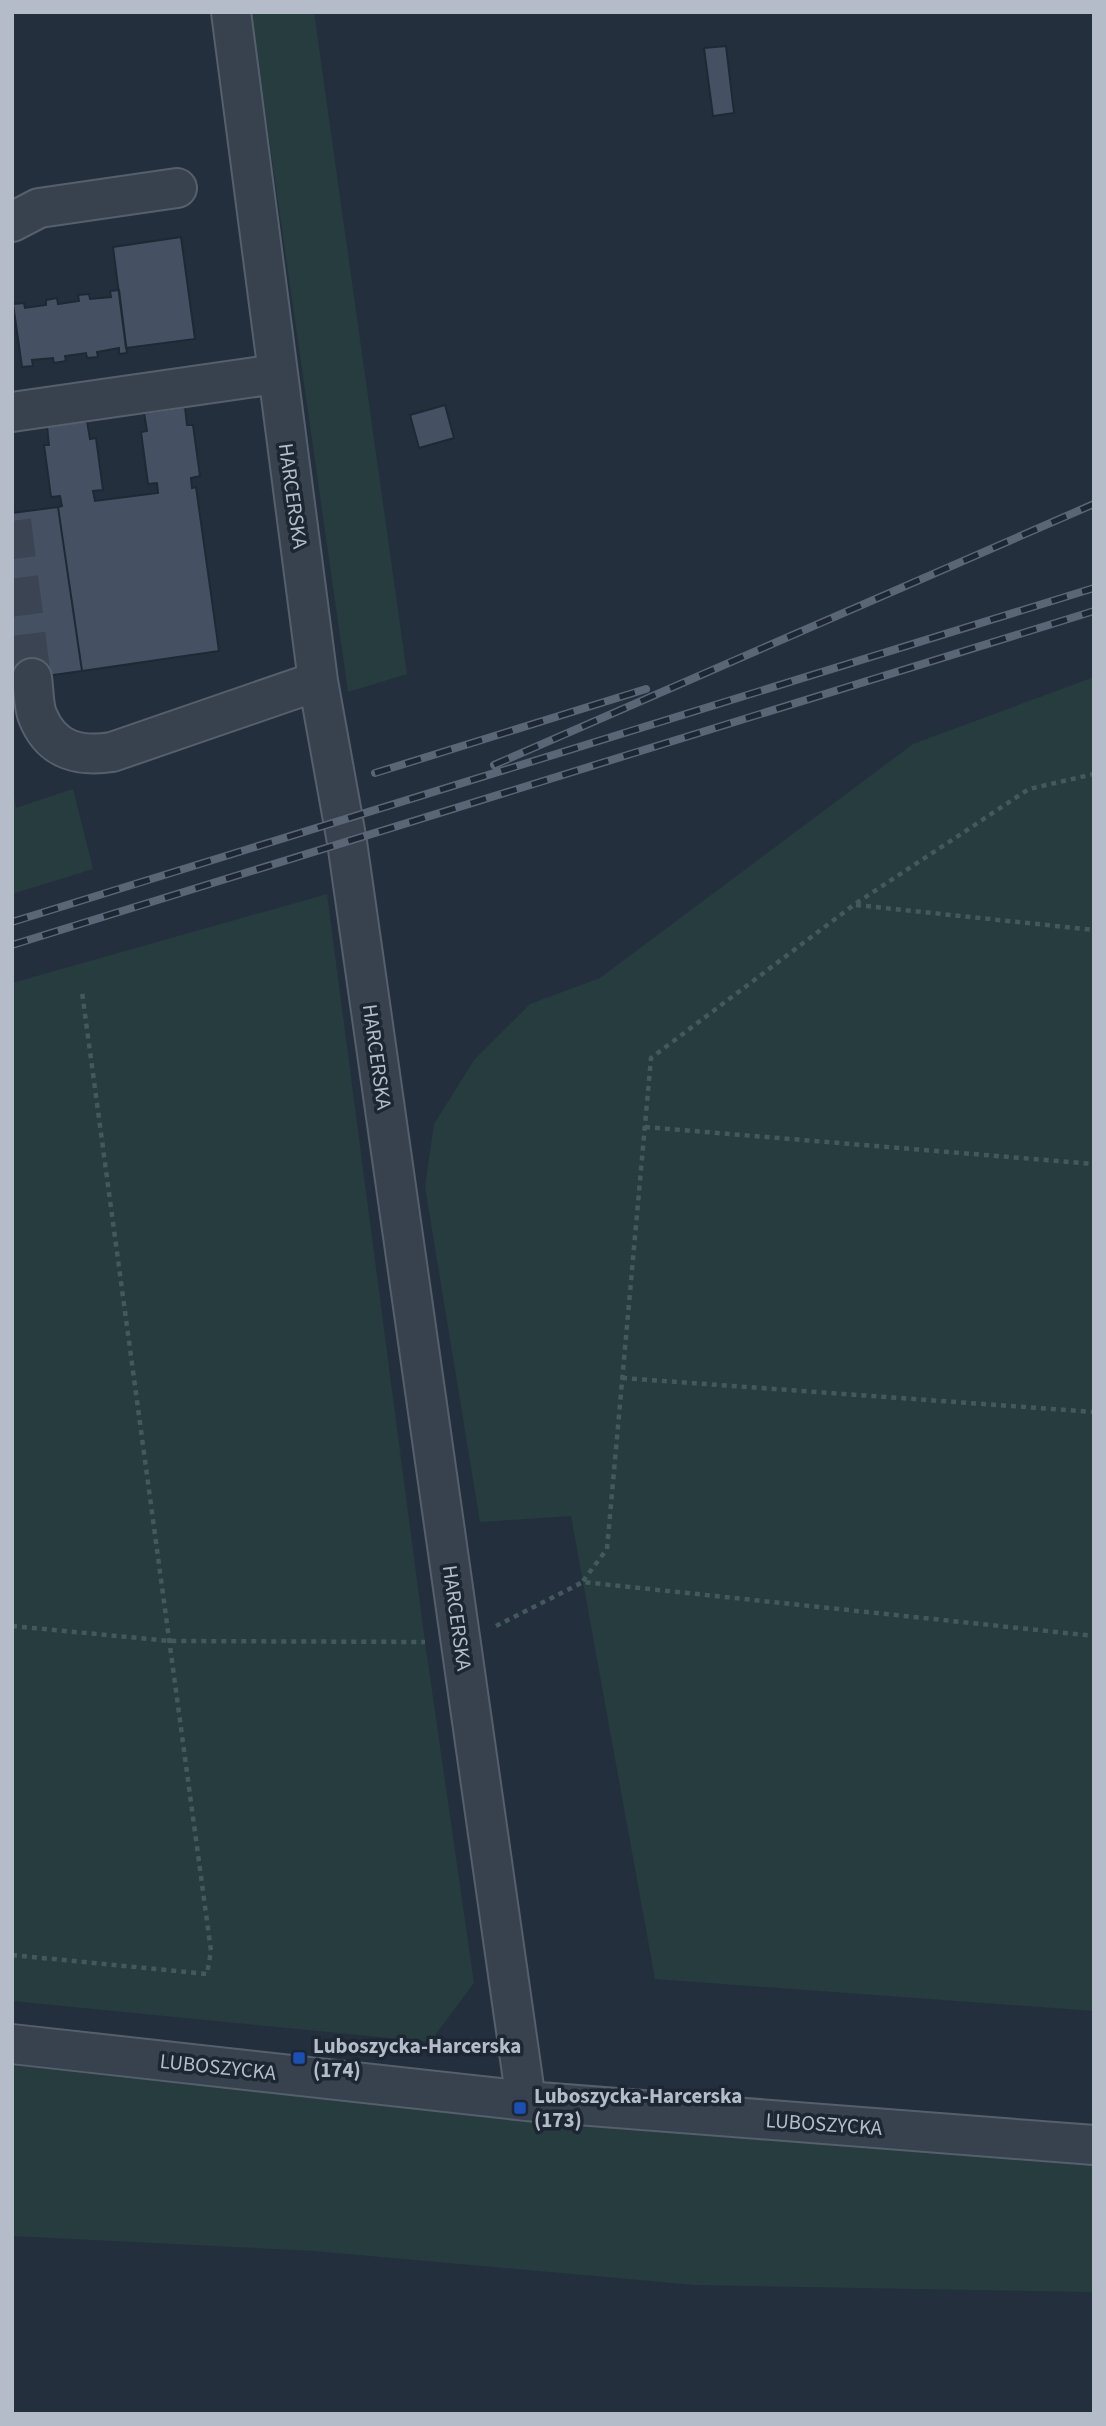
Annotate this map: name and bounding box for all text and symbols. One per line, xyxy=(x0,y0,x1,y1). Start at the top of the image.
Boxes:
street label: HARCERSKA xyxy=(271,441,315,551)
street label: HARCERSKA xyxy=(355,1002,399,1112)
street label: HARCERSKA xyxy=(435,1563,479,1673)
place label: Luboszycka-Harcerska (174) xyxy=(313,2031,521,2085)
street label: LUBOSZYCKA xyxy=(158,2046,278,2088)
marker: Luboszycka-Harcerska (174) xyxy=(291,2050,307,2066)
place label: Luboszycka-Harcerska (173) xyxy=(534,2081,742,2135)
marker: Luboszycka-Harcerska (173) xyxy=(512,2100,528,2116)
street label: LUBOSZYCKA xyxy=(765,2105,884,2143)

